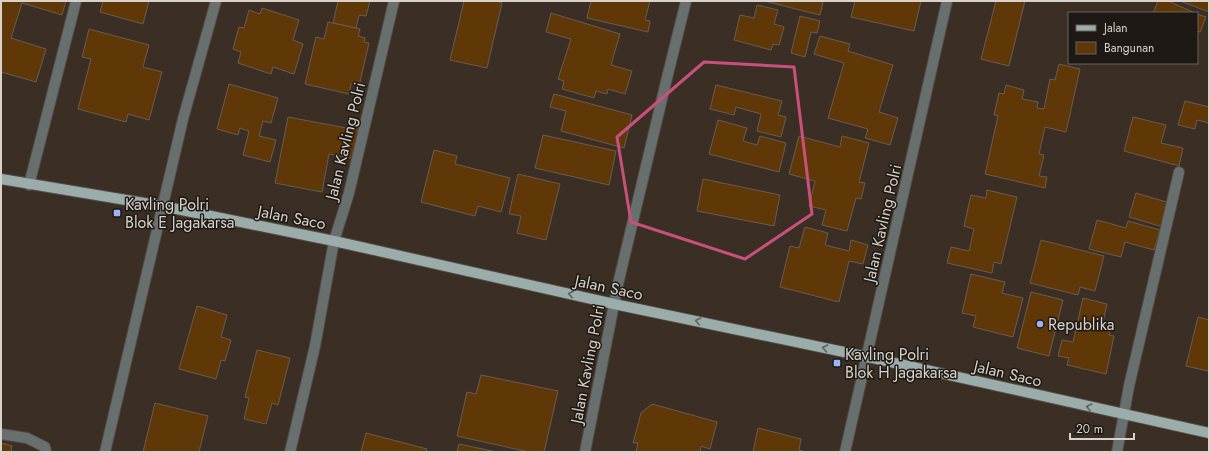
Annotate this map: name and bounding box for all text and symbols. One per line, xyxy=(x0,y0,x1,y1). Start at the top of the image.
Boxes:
legend xyxy=(1068,12,1198,64)
text: Jalan xyxy=(1102,19,1127,37)
text: Bangunan xyxy=(1104,39,1154,57)
street label: Jalan Kavling Polri xyxy=(319,80,371,204)
street label: Jalan Kavling Polri xyxy=(857,162,907,286)
place label: Kavling Polri Blok E Jagakarsa xyxy=(125,193,235,234)
street label: Jalan Saco xyxy=(254,199,328,235)
marker: Kavling Polri Blok E Jagakarsa xyxy=(112,208,122,218)
street label: Jalan Saco xyxy=(571,269,645,306)
one-way arrow xyxy=(568,290,575,299)
street label: Jalan Kavling Polri xyxy=(564,303,610,427)
place label: Republika xyxy=(1048,313,1114,336)
one-way arrow xyxy=(695,318,701,326)
marker: Republika xyxy=(1035,319,1045,329)
place label: Kavling Polri Blok H Jagakarsa xyxy=(845,343,957,384)
one-way arrow xyxy=(822,344,829,352)
street label: Jalan Saco xyxy=(970,354,1044,393)
marker: Kavling Polri Blok H Jagakarsa xyxy=(832,358,842,368)
one-way arrow xyxy=(1086,403,1093,412)
scale bar xyxy=(1070,415,1134,441)
text: 20 m xyxy=(1076,420,1103,438)

